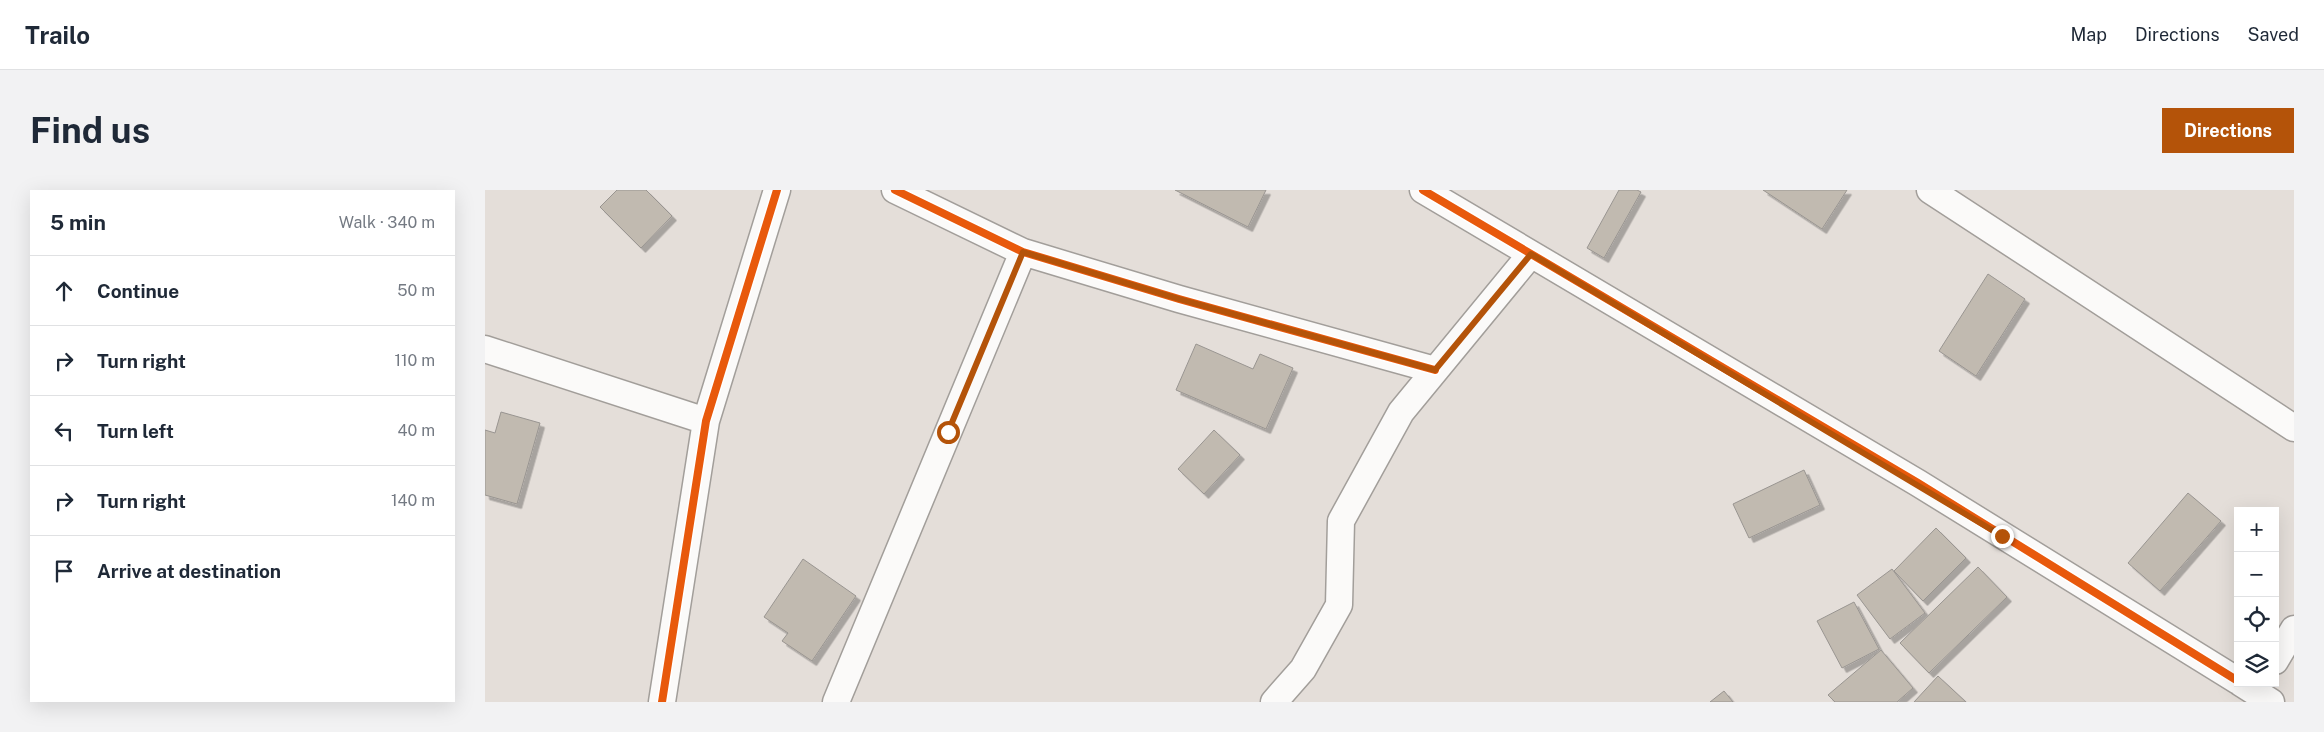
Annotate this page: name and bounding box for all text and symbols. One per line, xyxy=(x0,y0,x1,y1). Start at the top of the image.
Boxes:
text: Trailo xyxy=(25,21,90,49)
text: Map xyxy=(2070,24,2107,45)
text: Directions xyxy=(2135,24,2220,45)
text: Saved xyxy=(2248,24,2299,45)
button: Directions xyxy=(2162,108,2294,153)
text: Find us xyxy=(30,110,150,151)
text: 5 min xyxy=(50,210,106,235)
text: Walk · 340 m xyxy=(339,213,435,232)
icon: ahead xyxy=(50,277,78,305)
text: Continue xyxy=(97,280,179,302)
text: 50 m xyxy=(397,281,435,300)
icon: right xyxy=(50,347,78,375)
text: Turn right xyxy=(97,350,186,372)
text: 110 m xyxy=(394,351,435,370)
icon: left xyxy=(50,417,78,445)
text: Turn left xyxy=(97,420,174,442)
text: 40 m xyxy=(397,421,435,440)
route start xyxy=(937,421,960,444)
icon: right xyxy=(50,487,78,515)
text: Turn right xyxy=(97,490,186,512)
text: 140 m xyxy=(391,491,435,510)
map controls xyxy=(2234,507,2279,687)
button: + xyxy=(2234,507,2279,552)
route end xyxy=(1991,525,2014,548)
button: − xyxy=(2234,552,2279,597)
icon: arrive xyxy=(50,557,78,585)
text: Arrive at destination xyxy=(97,560,281,582)
button: locate xyxy=(2234,597,2279,642)
button: layers xyxy=(2234,642,2279,687)

